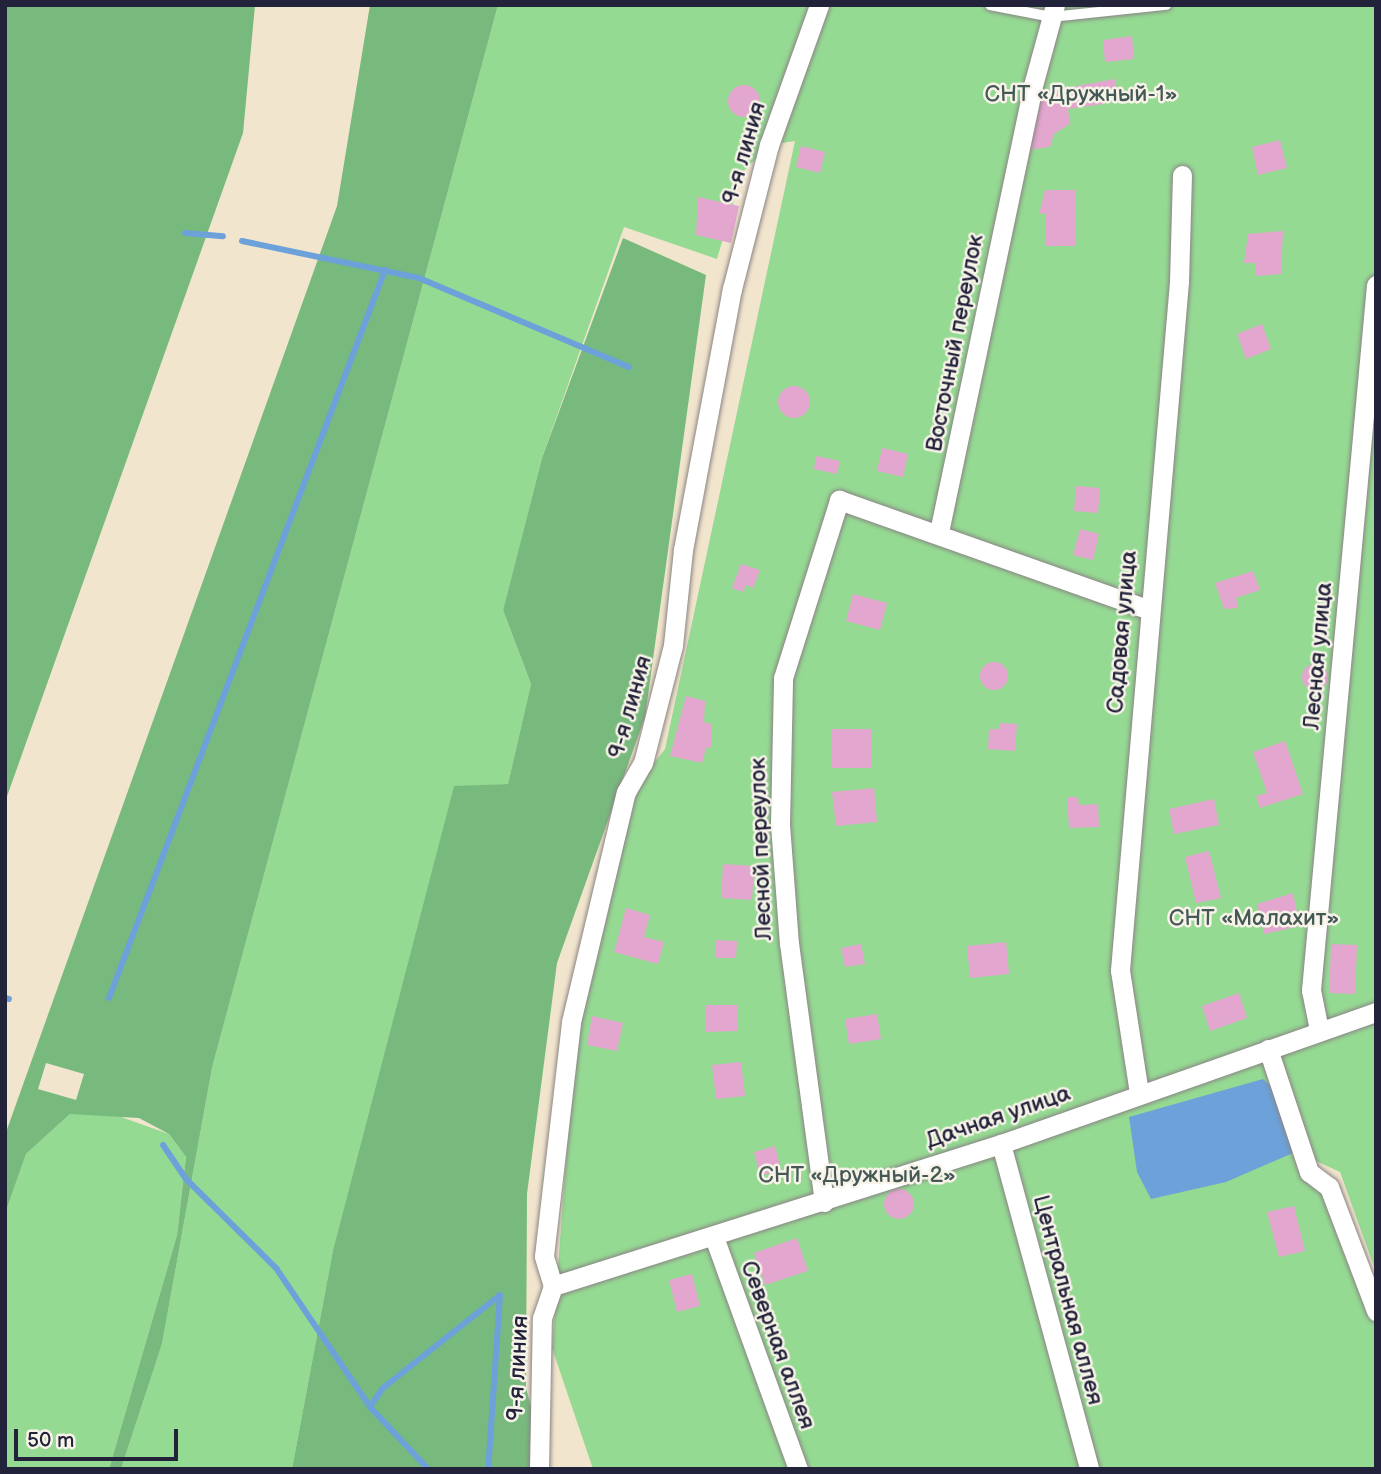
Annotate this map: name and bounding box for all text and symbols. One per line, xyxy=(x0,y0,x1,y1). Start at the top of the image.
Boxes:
park label: СНТ «Дружный-1» xyxy=(984,80,1178,108)
street label: 9-я линия xyxy=(716,99,772,207)
street label: Восточный переулок xyxy=(920,232,990,454)
street label: Садовая улица xyxy=(1101,549,1143,715)
street label: Лесная улица xyxy=(1298,581,1338,731)
street label: 9-я линия xyxy=(602,653,658,761)
street label: Лесной переулок xyxy=(744,757,778,941)
park label: СНТ «Малахит» xyxy=(1169,904,1339,932)
street label: Дачная улица xyxy=(922,1079,1074,1155)
park label: СНТ «Дружный-2» xyxy=(758,1161,956,1189)
street label: Центральная аллея xyxy=(1027,1192,1109,1408)
street label: Северная аллея xyxy=(735,1257,821,1433)
street label: 9-я линия xyxy=(501,1315,535,1421)
scale bar xyxy=(18,1414,182,1458)
text: 50 m xyxy=(27,1428,74,1453)

